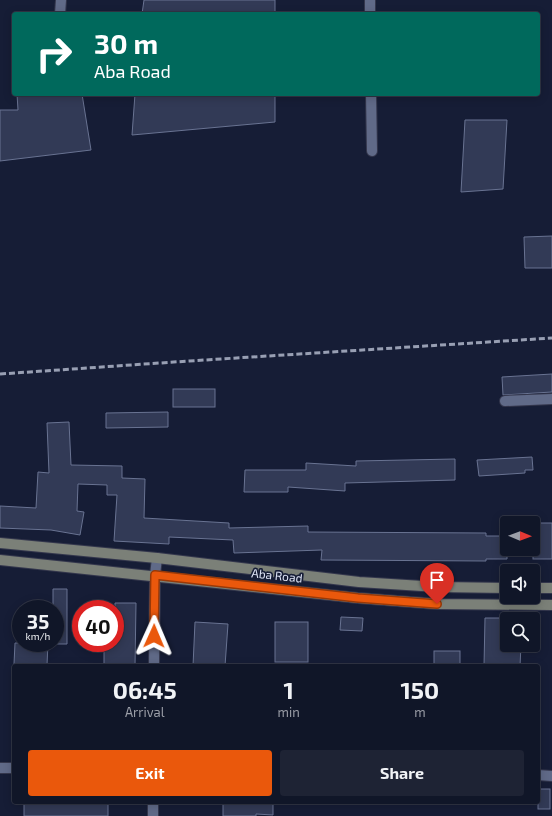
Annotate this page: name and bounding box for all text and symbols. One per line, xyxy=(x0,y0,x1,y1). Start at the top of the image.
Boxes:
text: 30 m xyxy=(94,26,158,60)
icon: right xyxy=(28,28,80,80)
text: Aba Road xyxy=(94,60,171,82)
north arrow xyxy=(500,516,540,556)
map controls xyxy=(500,516,540,652)
pin xyxy=(420,563,454,604)
button: sound xyxy=(500,564,540,604)
street label: Aba Road xyxy=(251,565,303,585)
icon: arrive xyxy=(426,569,448,591)
speed limit sign: 40 xyxy=(72,600,124,652)
text: 35 xyxy=(27,609,49,633)
button: search xyxy=(500,612,540,652)
position arrow xyxy=(133,615,175,657)
text: km/h xyxy=(26,630,50,642)
text: 06:45 xyxy=(113,675,177,704)
text: 1 xyxy=(283,675,294,704)
text: 150 xyxy=(400,675,439,704)
text: Arrival xyxy=(125,704,165,720)
text: min xyxy=(278,704,300,720)
text: m xyxy=(414,704,426,720)
button: Exit xyxy=(28,750,272,796)
button: Share xyxy=(280,750,524,796)

